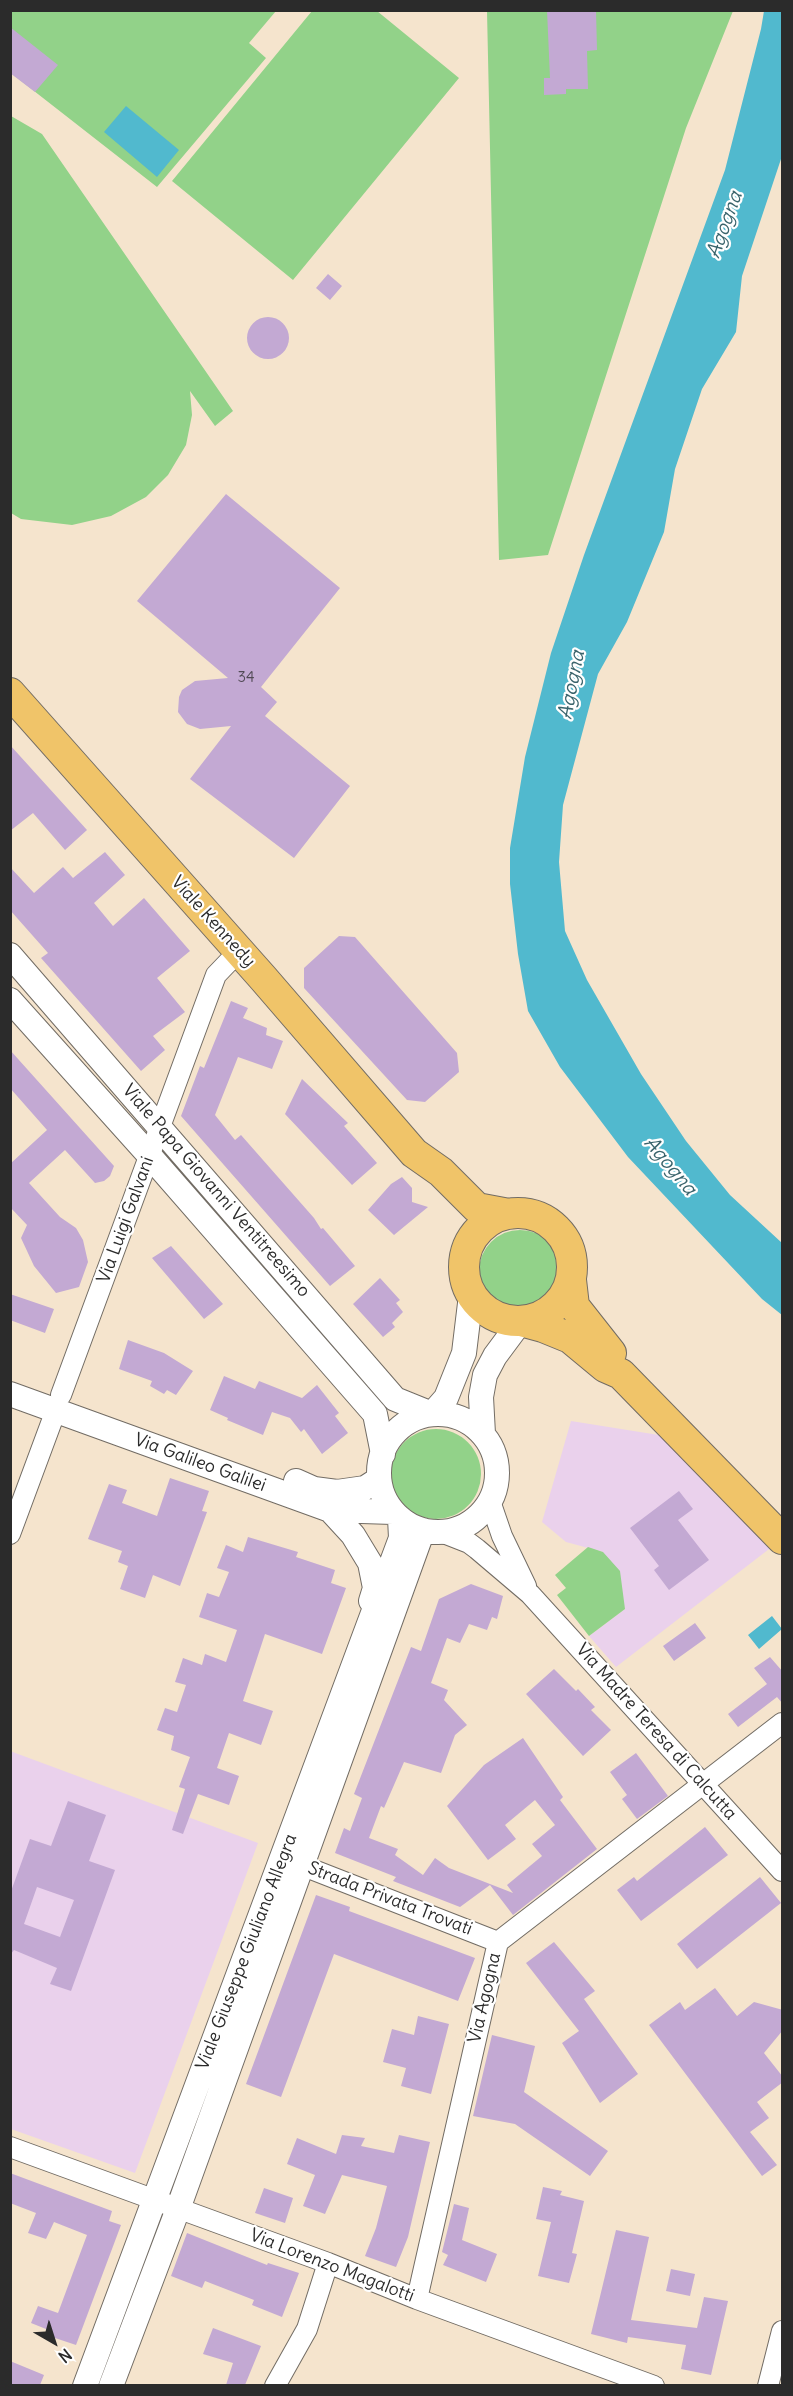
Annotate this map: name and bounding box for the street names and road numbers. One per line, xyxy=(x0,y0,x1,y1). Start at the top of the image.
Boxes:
street label: Viale Kennedy xyxy=(166,872,260,972)
street label: Viale Papa Giovanni Ventitreesimo xyxy=(118,1080,314,1302)
street label: Via Luigi Galvani xyxy=(93,1154,159,1286)
street label: Via Galileo Galilei xyxy=(131,1429,269,1497)
street label: Via Madre Teresa di Calcutta xyxy=(571,1639,741,1825)
street label: Viale Giuseppe Giuliano Allegra xyxy=(192,1831,302,2073)
street label: Strada Privata Trovati xyxy=(305,1858,475,1940)
street label: Via Agogna xyxy=(464,1951,506,2045)
street label: Via Lorenzo Magalotti xyxy=(247,2225,417,2307)

